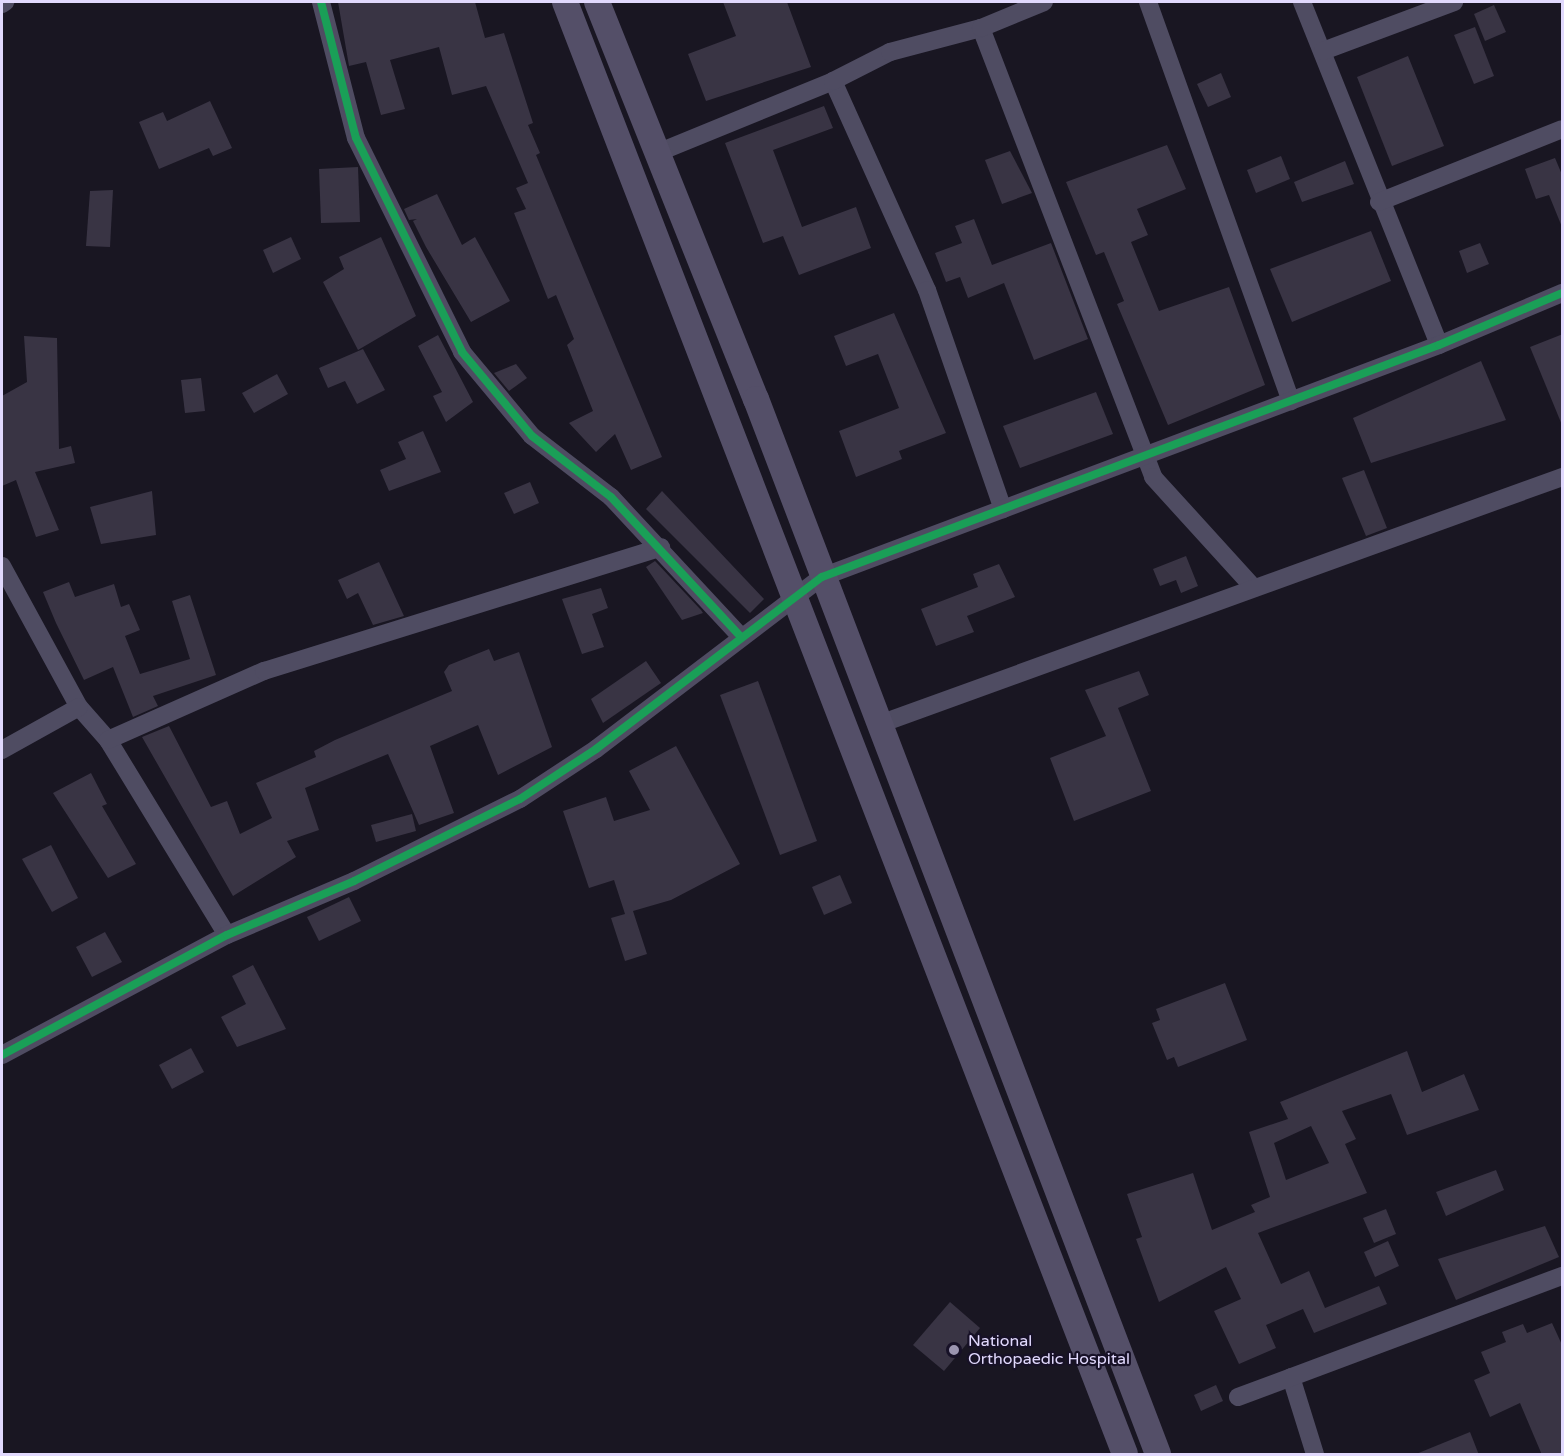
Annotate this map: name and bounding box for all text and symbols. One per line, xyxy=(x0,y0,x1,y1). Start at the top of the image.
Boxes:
place label: National Orthopaedic Hospital xyxy=(968,1331,1130,1369)
marker: National Orthopaedic Hospital xyxy=(945,1341,963,1359)

